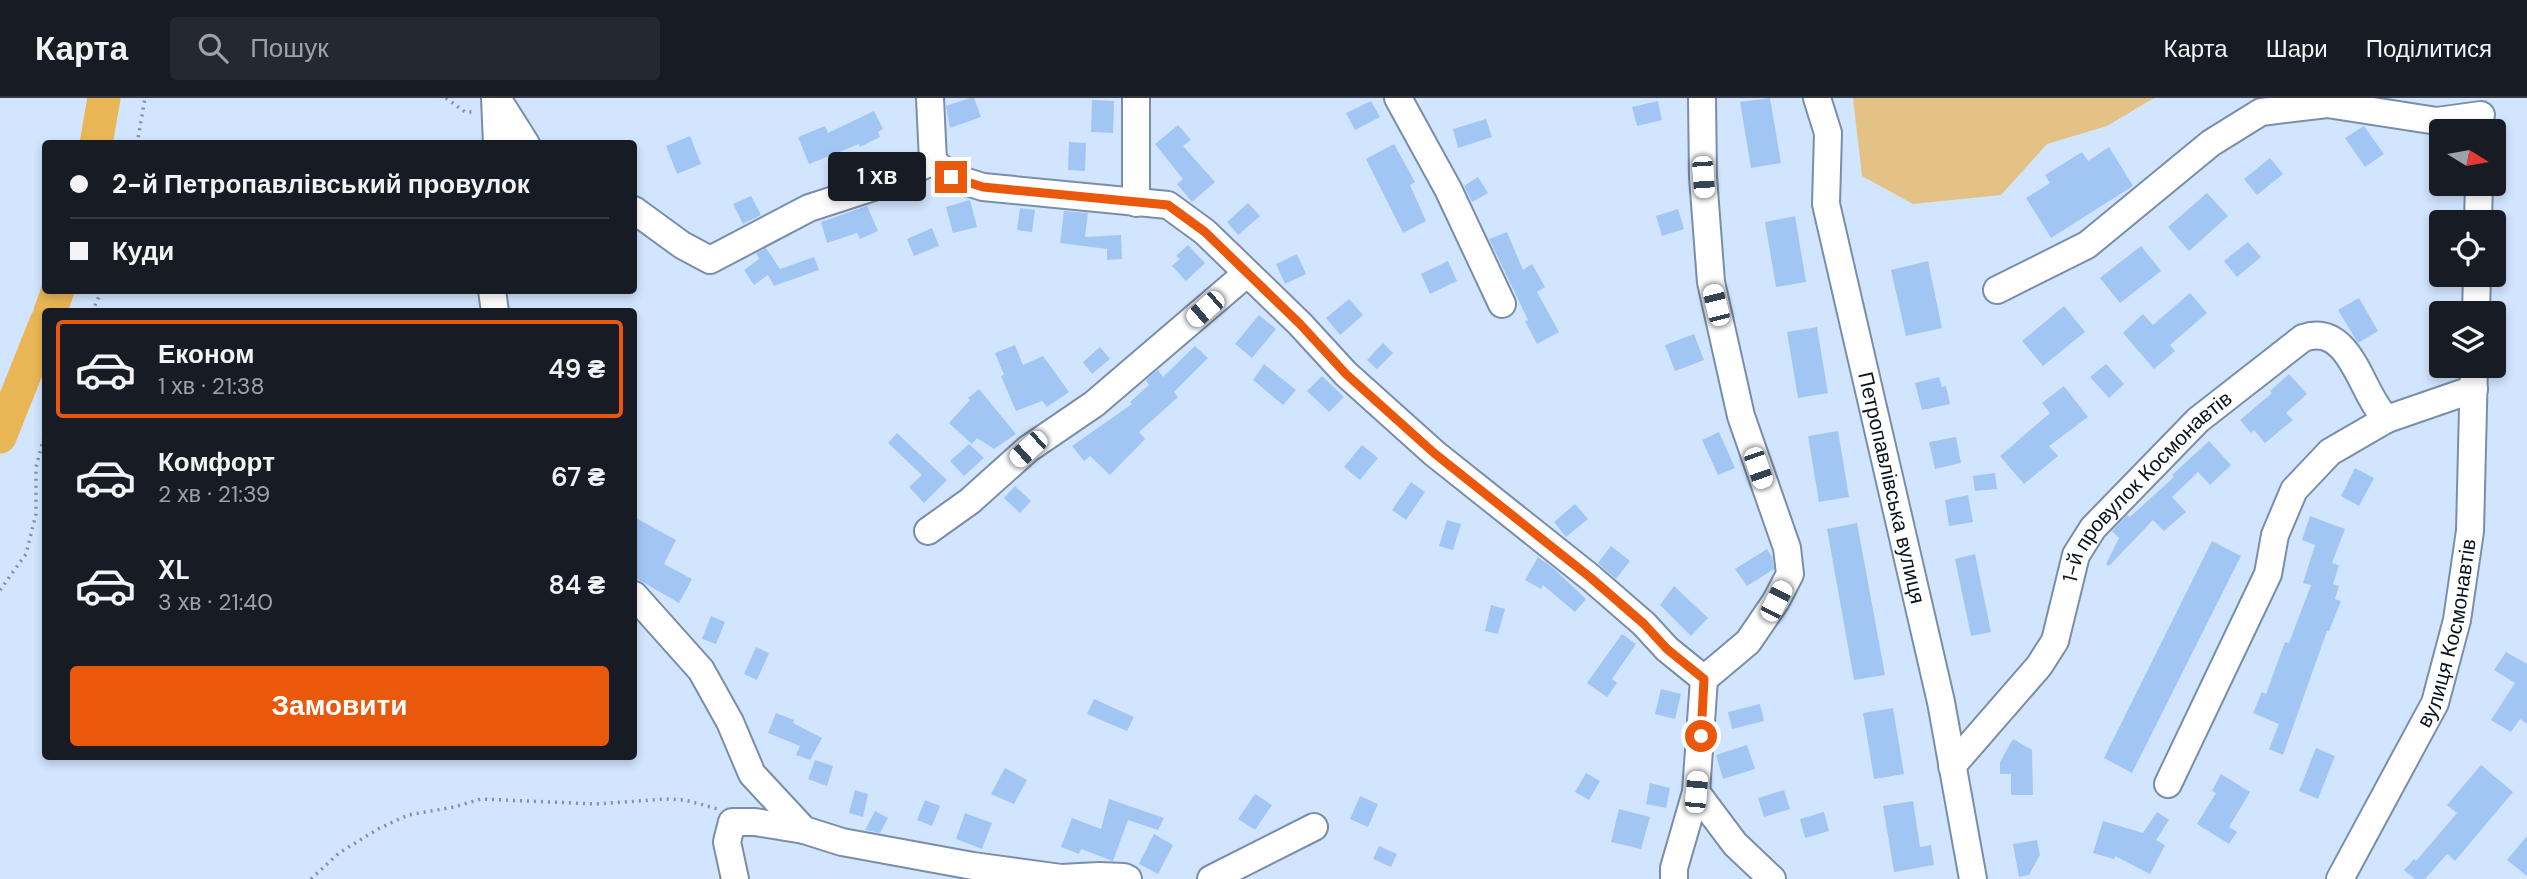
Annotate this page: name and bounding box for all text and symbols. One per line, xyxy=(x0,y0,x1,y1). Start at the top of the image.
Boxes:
search box xyxy=(170,17,660,80)
text: Карта xyxy=(35,27,128,70)
icon: search xyxy=(194,29,232,67)
text: Пошук xyxy=(250,31,329,65)
text: Карта xyxy=(2163,33,2228,64)
text: Шари xyxy=(2266,33,2328,64)
text: Поділитися xyxy=(2366,33,2492,64)
north arrow xyxy=(2429,119,2506,196)
map controls xyxy=(2429,119,2506,378)
callout: 1 хв xyxy=(828,153,926,202)
car xyxy=(1692,155,1715,199)
text: 1 хв xyxy=(857,161,897,191)
route end xyxy=(935,161,967,193)
text: 2-й Петропавлівський провулок xyxy=(112,167,530,201)
button: locate xyxy=(2429,210,2506,287)
text: Куди xyxy=(112,234,174,268)
car xyxy=(1701,282,1732,328)
car xyxy=(1183,287,1228,331)
button: layers xyxy=(2429,301,2506,378)
text: Економ xyxy=(158,337,254,371)
icon: car xyxy=(74,338,137,401)
text: 49 ₴ xyxy=(548,352,605,386)
street label: Петропавлівська вулиця xyxy=(1851,369,1932,607)
text: 1 хв · 21:38 xyxy=(158,371,264,401)
street label: 1-й провулок Космонавтів xyxy=(2056,385,2238,585)
car xyxy=(1006,427,1051,471)
text: Комфорт xyxy=(158,445,275,479)
car xyxy=(1742,445,1775,491)
icon: car xyxy=(74,446,137,509)
text: 67 ₴ xyxy=(551,460,605,494)
text: 2 хв · 21:39 xyxy=(158,479,270,509)
street label: вулиця Космонавтів xyxy=(2410,537,2483,732)
text: XL xyxy=(158,553,190,587)
icon: car xyxy=(74,554,137,617)
text: 84 ₴ xyxy=(548,568,605,602)
car xyxy=(1758,578,1795,624)
text: 3 хв · 21:40 xyxy=(158,587,273,617)
button: Замовити xyxy=(70,666,609,746)
route start xyxy=(1685,720,1717,752)
car xyxy=(1684,770,1709,814)

